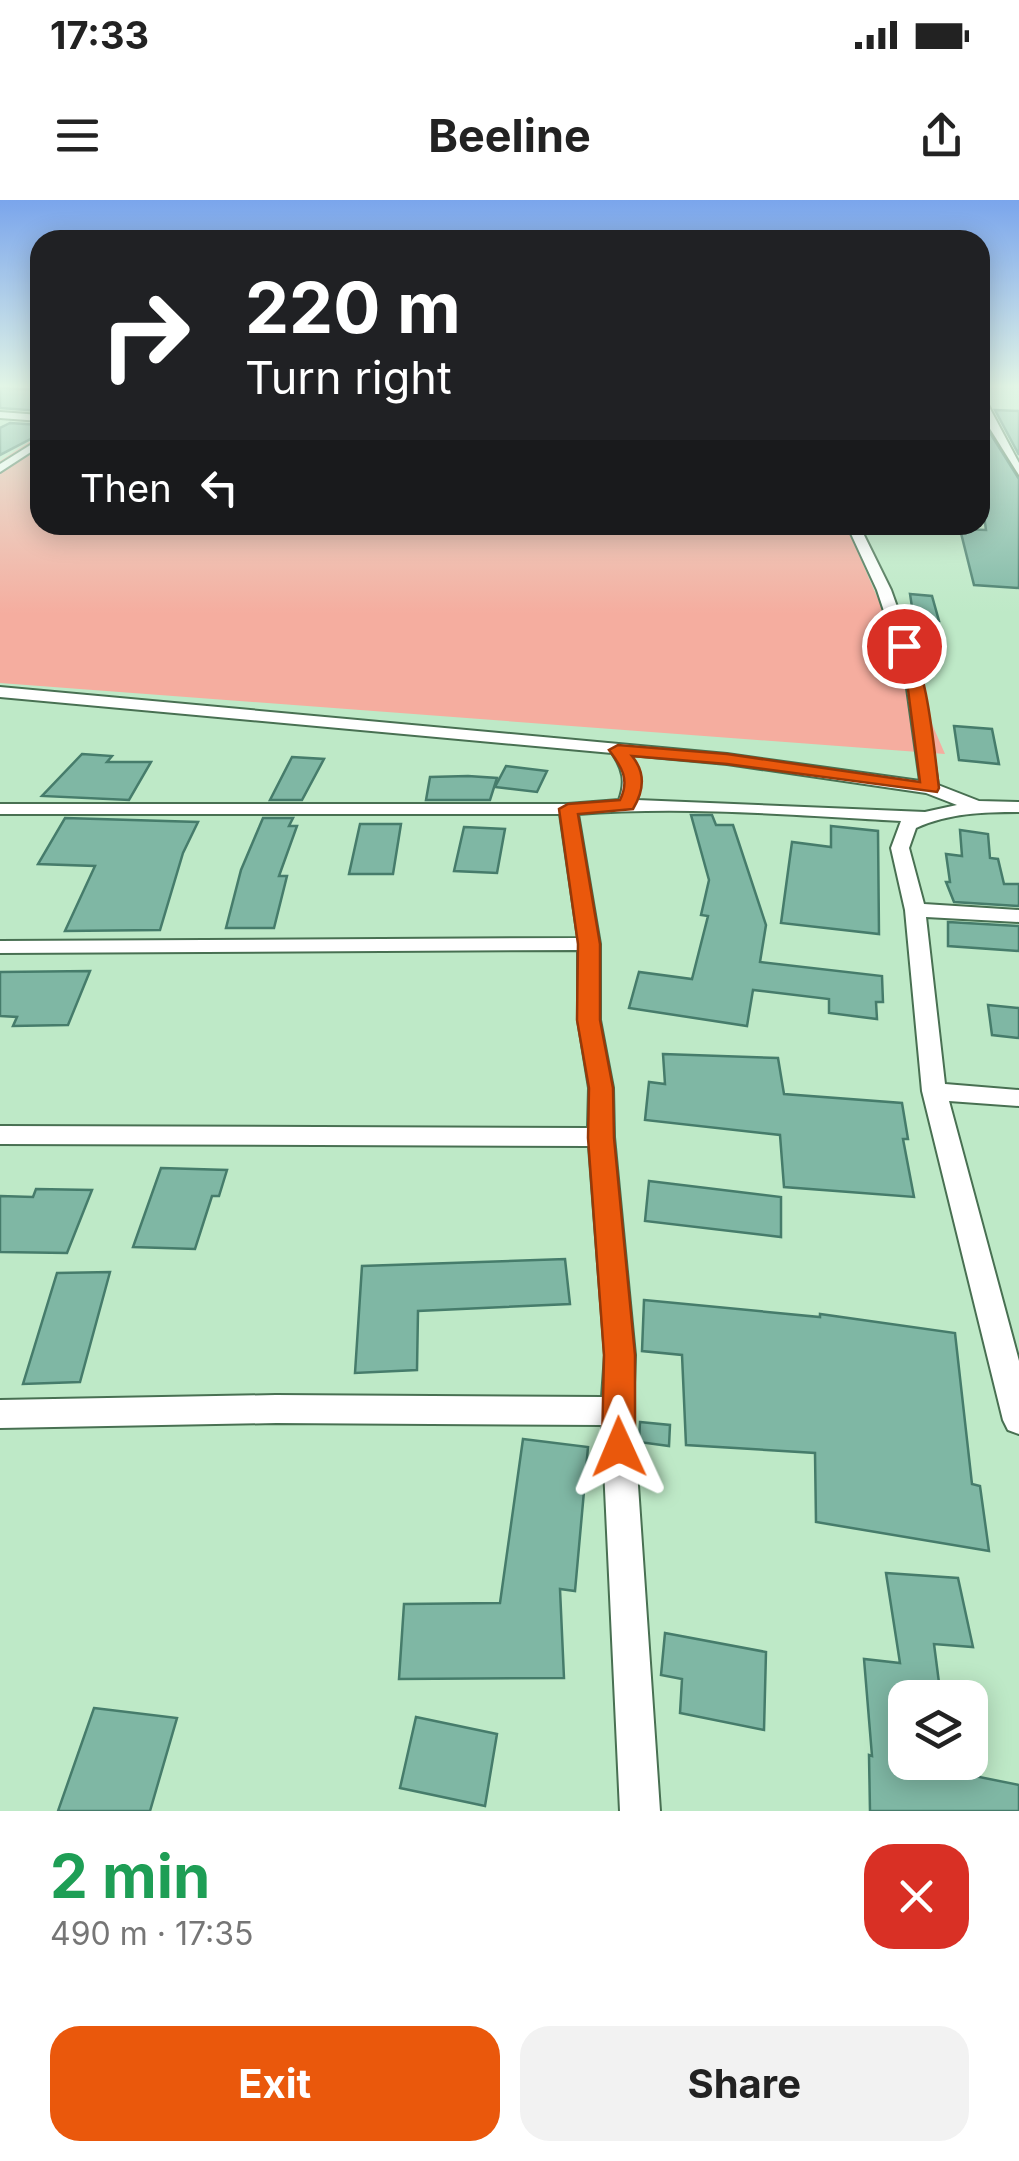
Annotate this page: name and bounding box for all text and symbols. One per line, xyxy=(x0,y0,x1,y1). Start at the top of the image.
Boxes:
text: 17:33 xyxy=(50,12,149,58)
icon: menu xyxy=(50,108,105,163)
text: Beeline xyxy=(428,108,591,163)
icon: share xyxy=(914,108,969,163)
text: 220 m xyxy=(245,265,461,350)
icon: right xyxy=(80,270,210,400)
text: Turn right xyxy=(245,350,452,405)
icon: left xyxy=(192,460,247,515)
text: Then xyxy=(80,465,172,511)
pin xyxy=(862,604,947,689)
icon: arrive xyxy=(877,619,932,674)
position arrow xyxy=(567,1395,671,1499)
map controls xyxy=(888,1680,988,1780)
button: layers xyxy=(888,1680,988,1780)
text: 2 min xyxy=(50,1840,210,1912)
button: close xyxy=(864,1844,969,1949)
text: 490 m · 17:35 xyxy=(50,1914,253,1953)
button: Exit xyxy=(50,2026,500,2141)
button: Share xyxy=(520,2026,969,2141)

